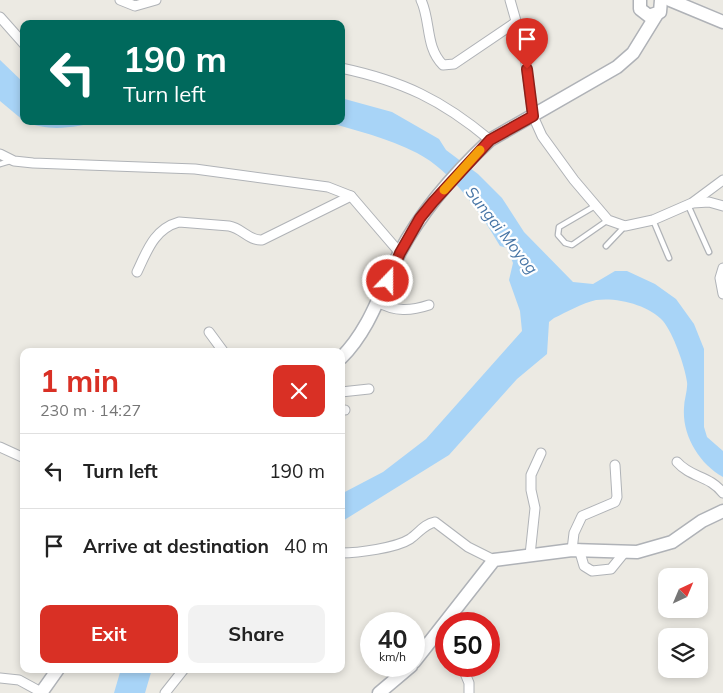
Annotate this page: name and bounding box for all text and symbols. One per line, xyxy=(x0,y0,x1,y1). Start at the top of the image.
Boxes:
pin xyxy=(506,18,548,69)
icon: arrive xyxy=(513,25,541,53)
text: 190 m xyxy=(123,37,227,81)
icon: left xyxy=(40,40,105,105)
text: Turn left xyxy=(123,80,206,108)
water label: Sungai Moyog xyxy=(462,182,543,278)
position arrow xyxy=(361,254,413,306)
text: 1 min xyxy=(40,362,119,400)
button: close xyxy=(273,365,325,417)
text: 230 m · 14:27 xyxy=(40,400,141,420)
icon: left xyxy=(40,457,68,485)
text: Turn left xyxy=(83,459,158,483)
text: 190 m xyxy=(269,459,325,483)
icon: arrive xyxy=(40,532,68,560)
text: Arrive at destination xyxy=(83,534,269,558)
text: 40 m xyxy=(284,534,328,558)
north arrow xyxy=(658,568,708,618)
map controls xyxy=(658,568,708,678)
button: Exit xyxy=(40,605,178,663)
button: Share xyxy=(188,605,325,663)
speed limit sign: 50 xyxy=(435,612,500,677)
text: 40 xyxy=(377,623,408,654)
button: layers xyxy=(658,628,708,678)
text: km/h xyxy=(379,649,406,664)

